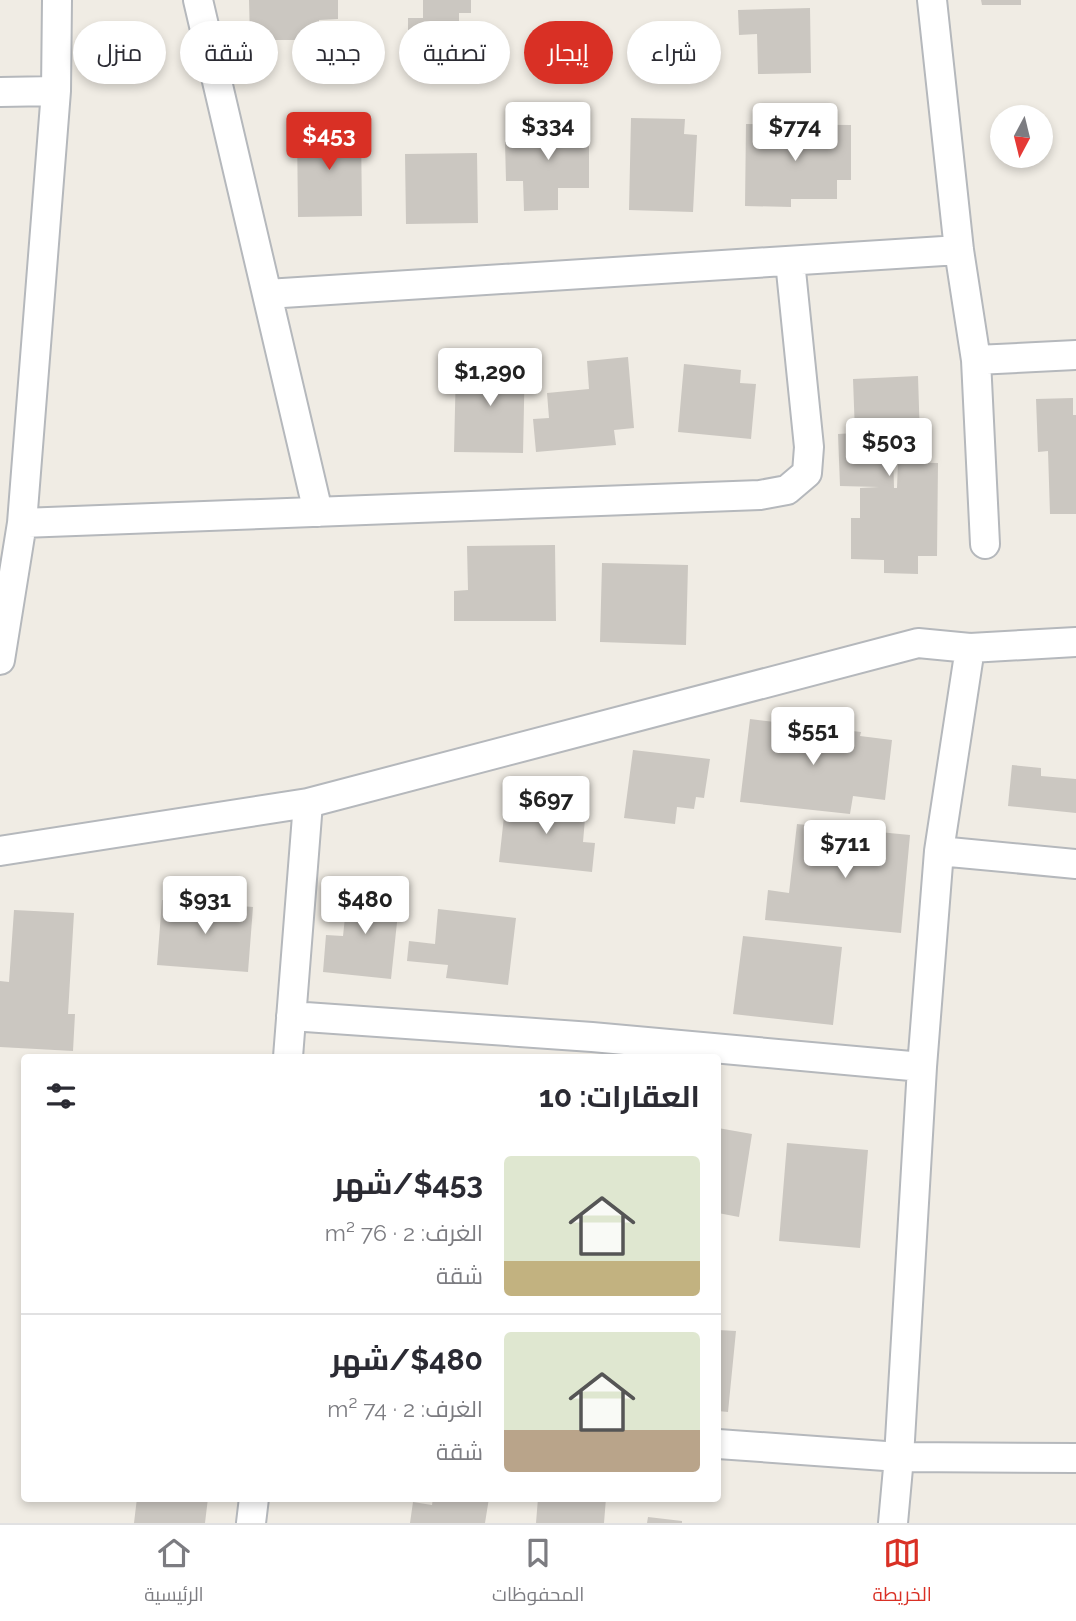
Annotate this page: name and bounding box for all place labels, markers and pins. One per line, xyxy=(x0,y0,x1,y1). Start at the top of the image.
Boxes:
pin: $334 xyxy=(507,102,589,162)
pin: $774 xyxy=(754,104,836,163)
pin: $453 xyxy=(288,113,370,172)
pin: $1,290 xyxy=(433,348,547,408)
pin: $503 xyxy=(848,419,930,478)
pin: $551 xyxy=(772,708,854,767)
pin: $697 xyxy=(505,776,587,836)
pin: $711 xyxy=(804,820,886,880)
pin: $931 xyxy=(164,876,246,936)
pin: $480 xyxy=(324,876,406,936)

